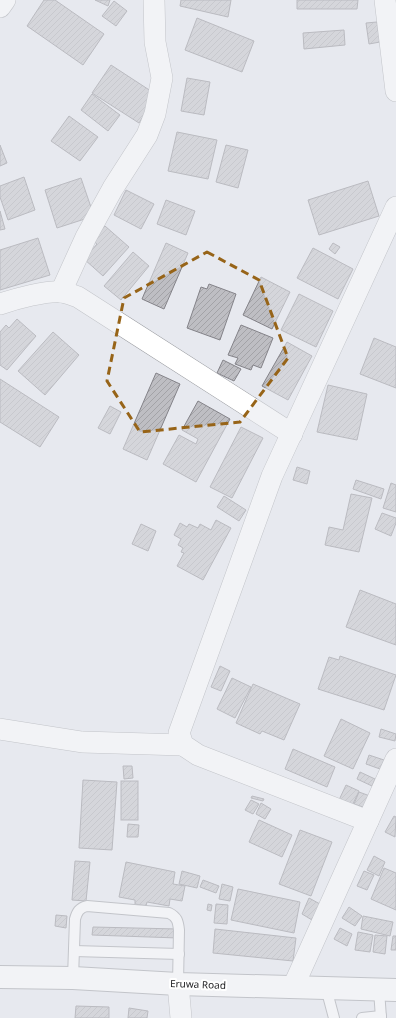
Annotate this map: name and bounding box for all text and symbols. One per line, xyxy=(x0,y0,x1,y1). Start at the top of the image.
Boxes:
street label: Eruwa Road xyxy=(170,976,226,992)

